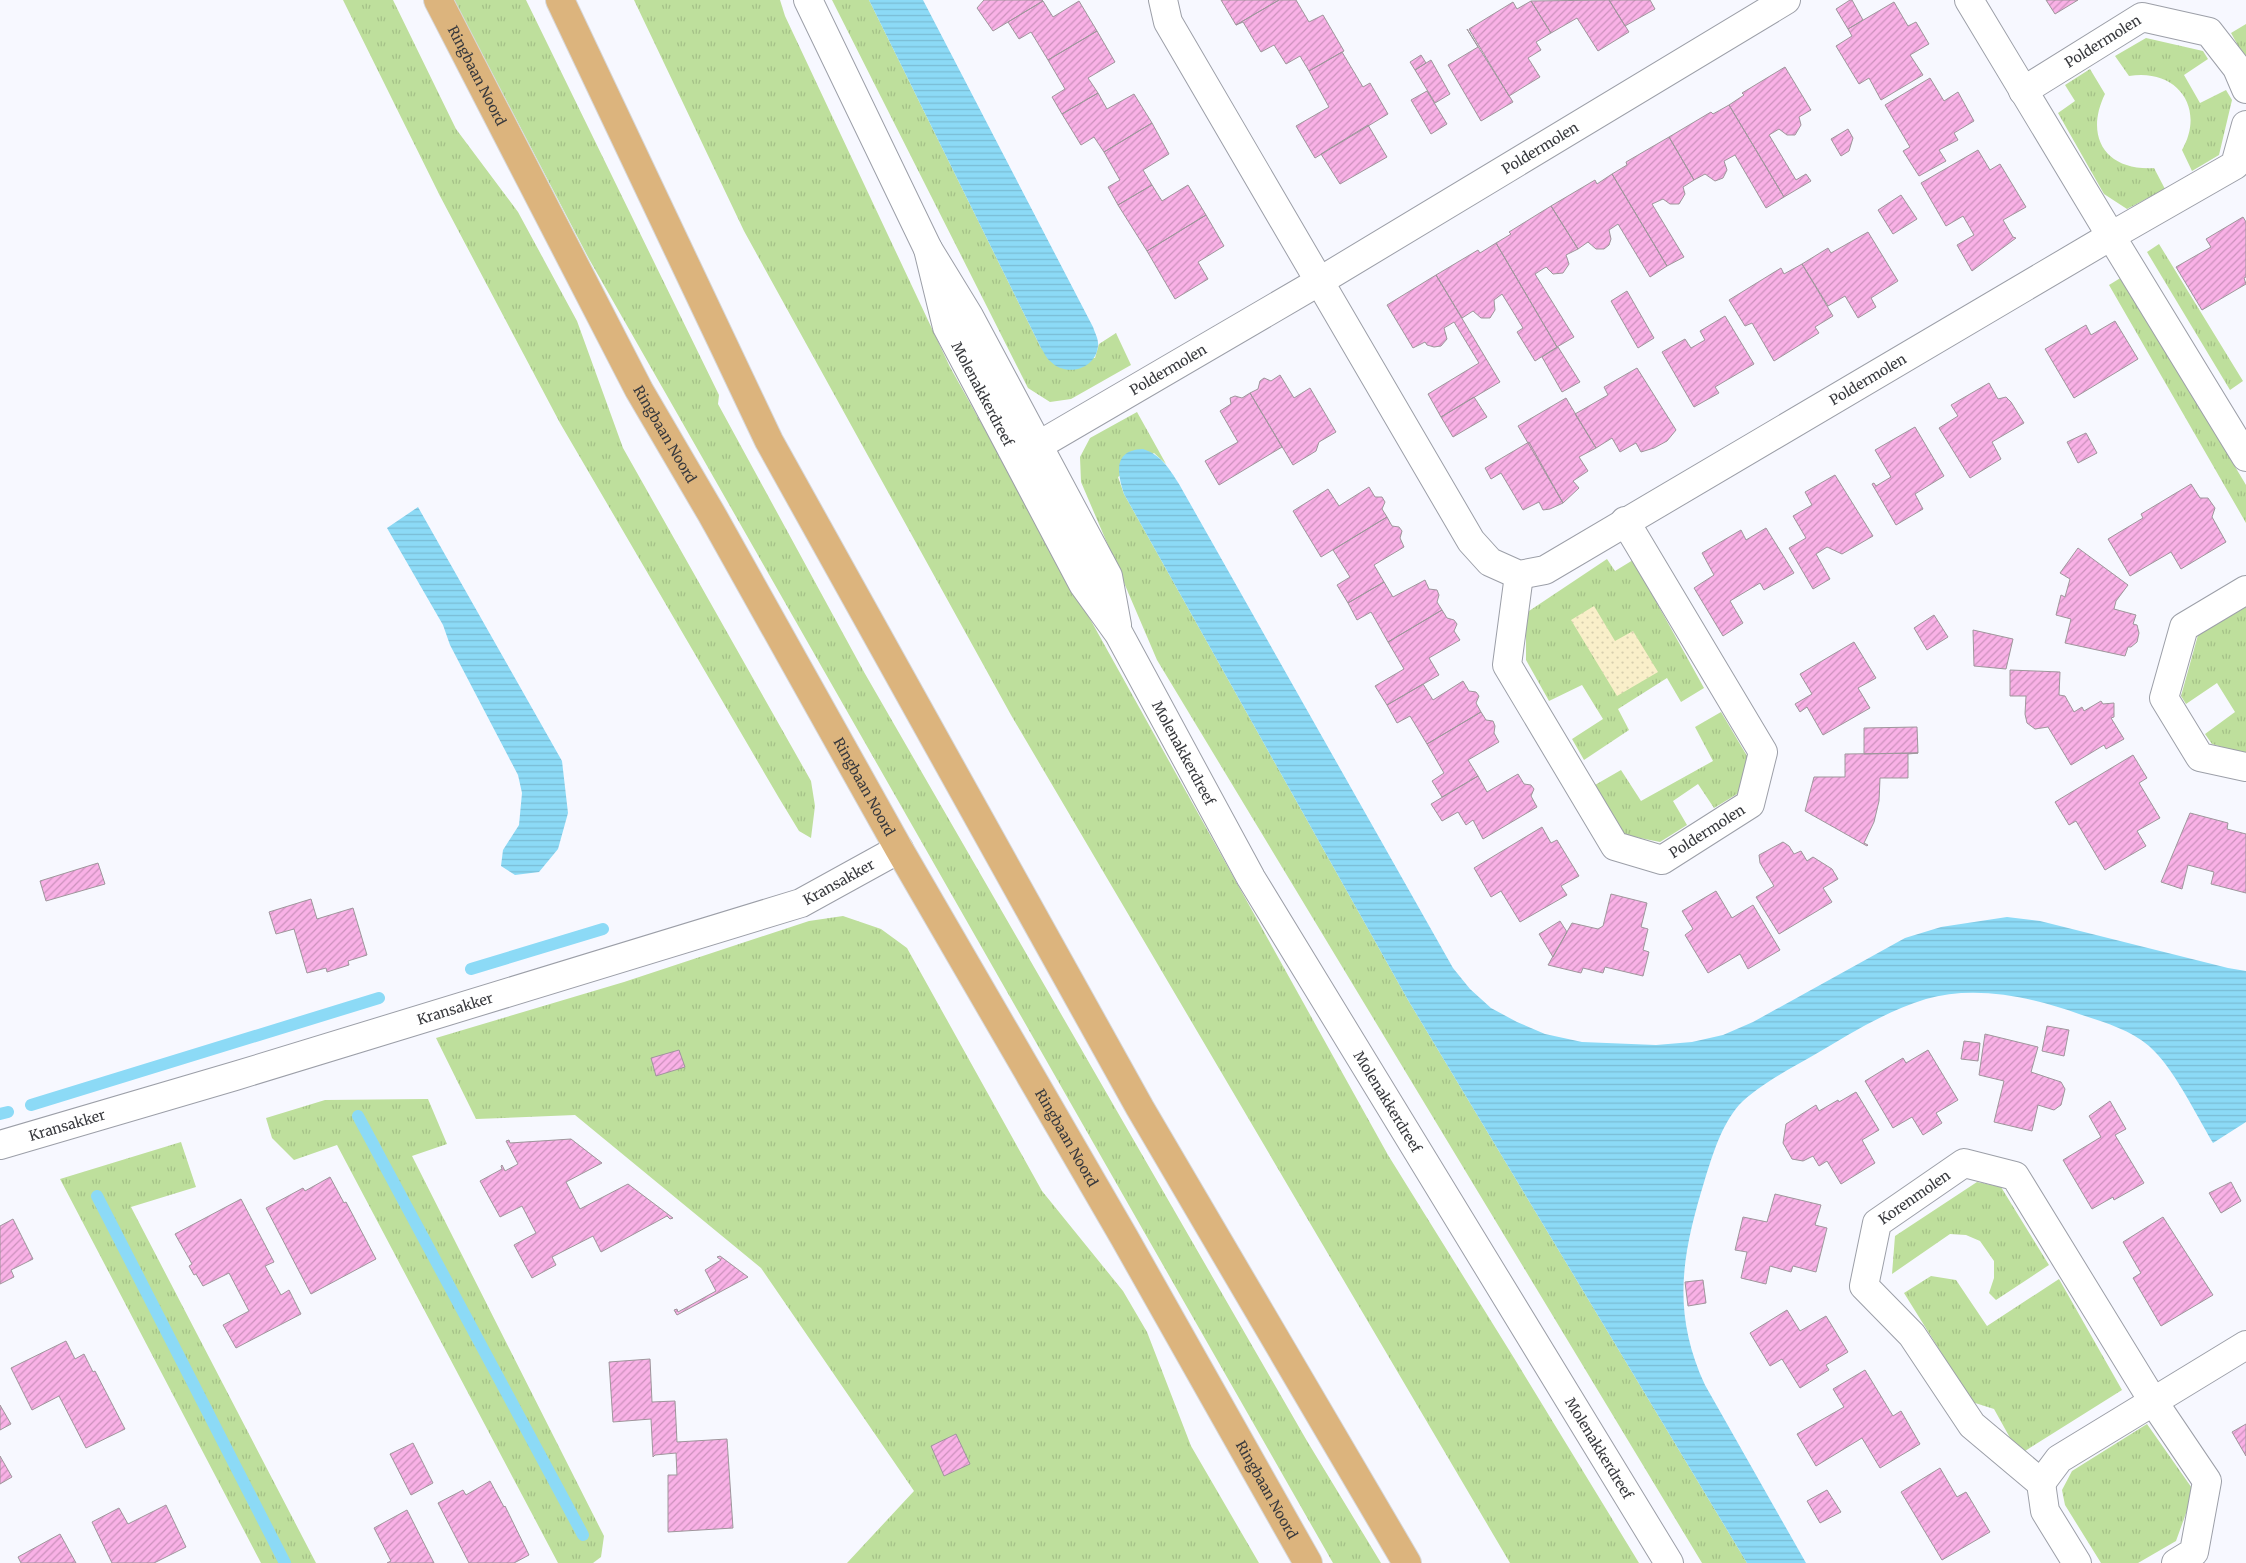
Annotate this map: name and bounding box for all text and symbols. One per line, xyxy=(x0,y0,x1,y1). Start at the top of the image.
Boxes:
street label: Poldermolen xyxy=(2061,11,2144,72)
street label: Ringbaan Noord xyxy=(444,23,510,129)
street label: Poldermolen xyxy=(1499,118,1582,178)
street label: Molenakkerdreef xyxy=(947,339,1018,450)
street label: Poldermolen xyxy=(1126,340,1210,399)
street label: Poldermolen xyxy=(1826,350,1910,409)
street label: Ringbaan Noord xyxy=(629,382,701,487)
street label: Molenakkerdreef xyxy=(1148,698,1219,809)
street label: Ringbaan Noord xyxy=(830,734,899,840)
street label: Poldermolen xyxy=(1666,801,1748,862)
street label: Kransakker xyxy=(800,855,878,909)
street label: Kransakker xyxy=(415,989,495,1029)
street label: Molenakkerdreef xyxy=(1350,1048,1426,1156)
street label: Ringbaan Noord xyxy=(1031,1086,1102,1190)
street label: Kransakker xyxy=(27,1106,107,1145)
street label: Korenmolen xyxy=(1875,1166,1954,1228)
street label: Molenakkerdreef xyxy=(1561,1394,1637,1503)
street label: Ringbaan Noord xyxy=(1232,1437,1302,1542)

